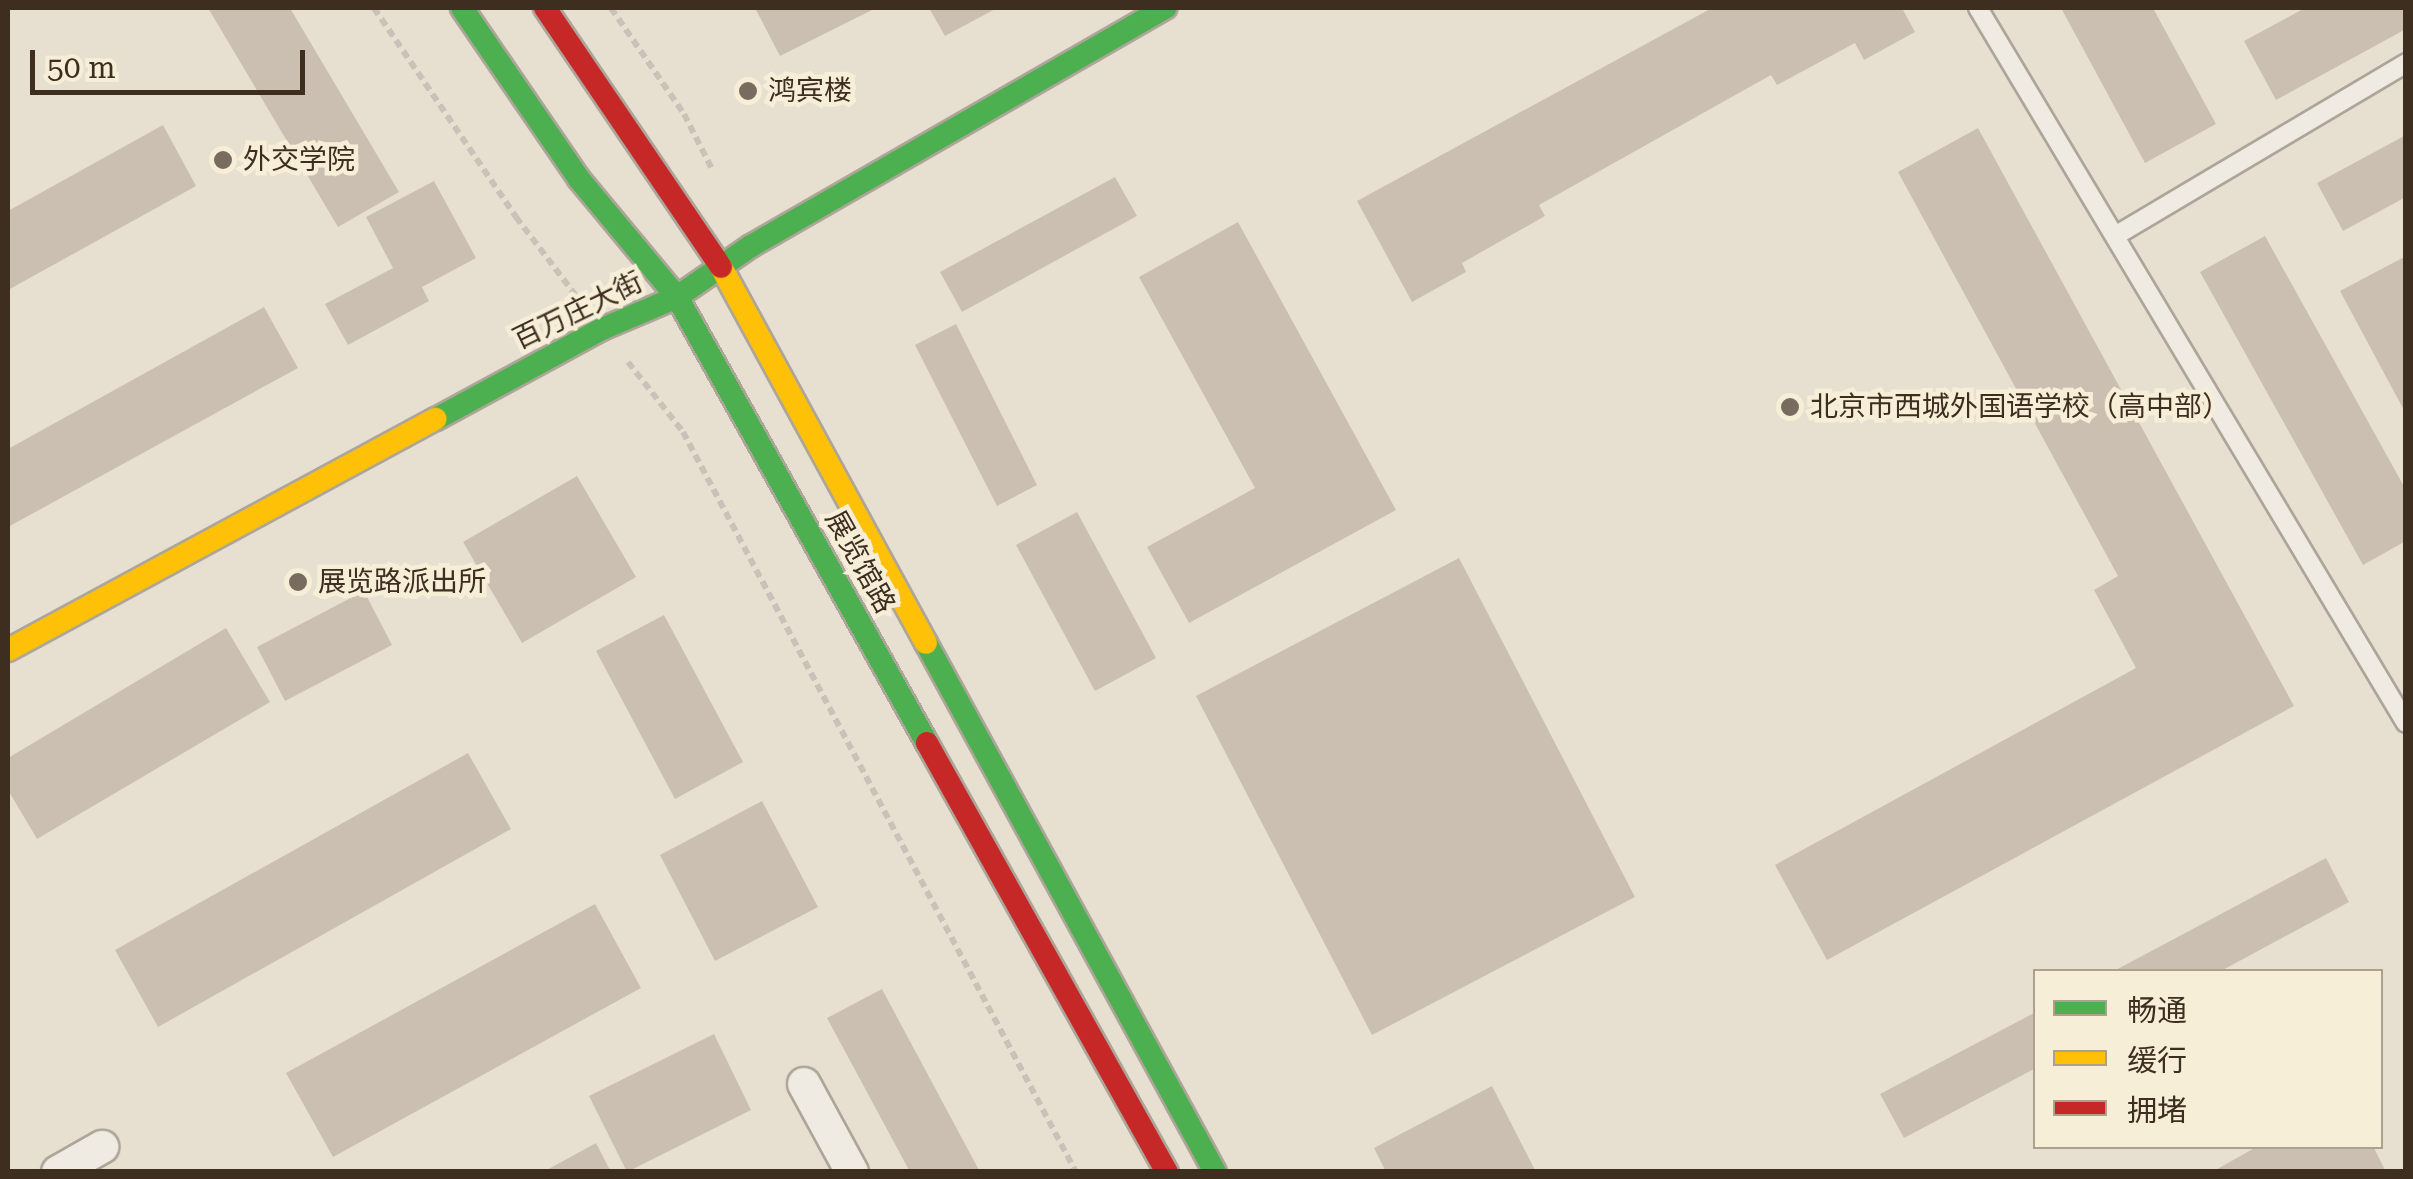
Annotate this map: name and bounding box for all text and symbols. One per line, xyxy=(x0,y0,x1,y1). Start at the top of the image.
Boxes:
scale bar xyxy=(35,30,310,92)
text: 50 m xyxy=(47,50,116,85)
place label: 鸿宾楼 xyxy=(768,74,852,108)
marker: 鸿宾楼 xyxy=(737,80,759,102)
place label: 外交学院 xyxy=(243,143,355,177)
marker: 外交学院 xyxy=(212,149,234,171)
street label: 百万庄大街 xyxy=(508,265,648,357)
place label: 北京市西城外国语学校（高中部） xyxy=(1810,390,2230,424)
marker: 北京市西城外国语学校（高中部） xyxy=(1779,396,1801,418)
street label: 展览馆路 xyxy=(818,505,902,619)
place label: 展览路派出所 xyxy=(318,565,486,599)
marker: 展览路派出所 xyxy=(287,571,309,593)
legend xyxy=(2033,969,2383,1149)
text: 畅通 xyxy=(2127,993,2187,1028)
text: 缓行 xyxy=(2127,1043,2187,1078)
text: 拥堵 xyxy=(2127,1093,2187,1128)

